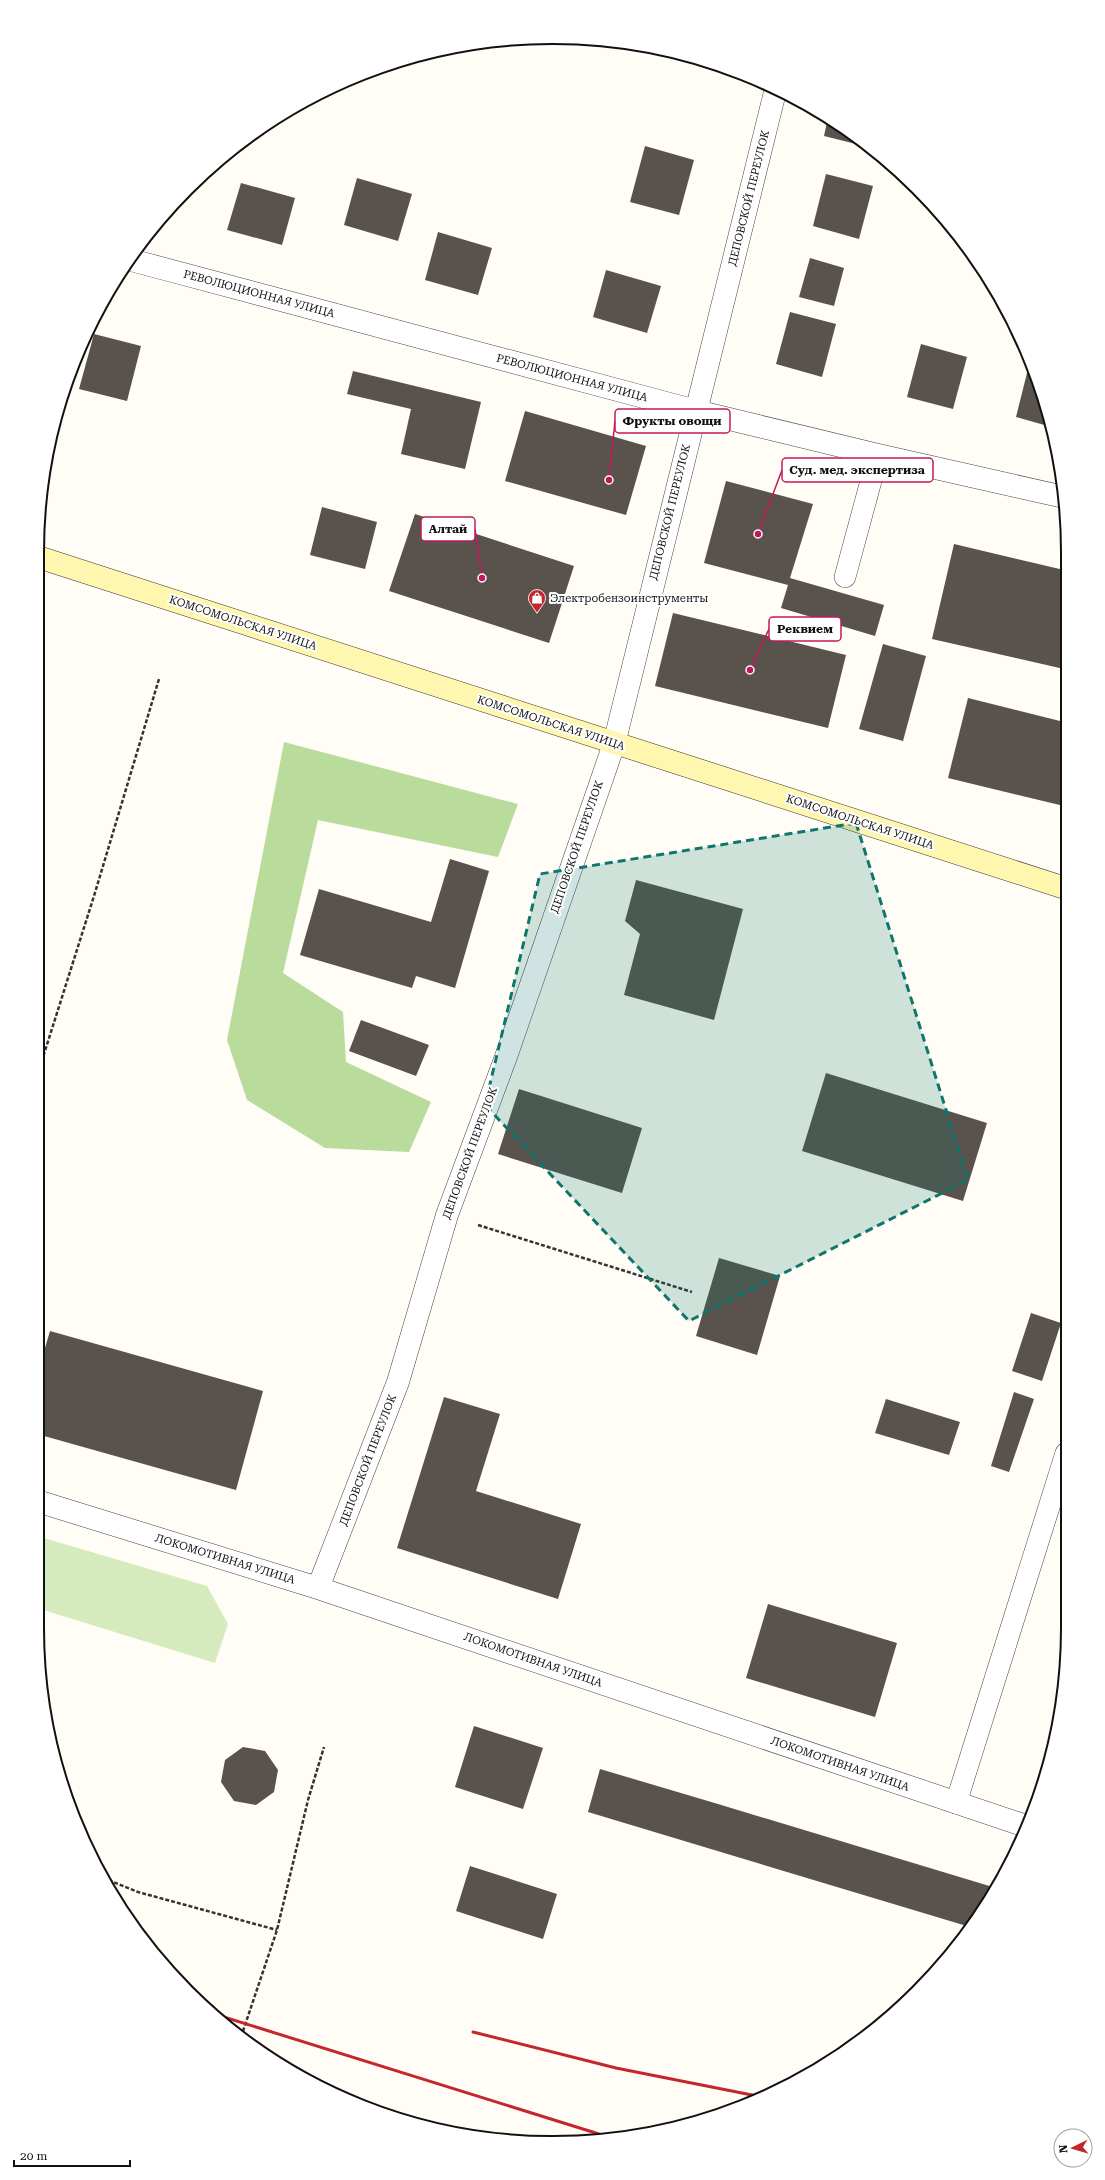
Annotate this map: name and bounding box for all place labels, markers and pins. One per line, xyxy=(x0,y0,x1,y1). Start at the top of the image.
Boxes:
callout: Фрукты овощи xyxy=(615,409,730,433)
callout: Суд. мед. экспертиза xyxy=(782,458,933,482)
callout: Алтай xyxy=(421,517,475,541)
shop icon: Электробензоинструменты xyxy=(527,588,547,613)
place label: Электробензоинструменты xyxy=(550,592,708,605)
callout: Реквием xyxy=(769,617,841,641)

